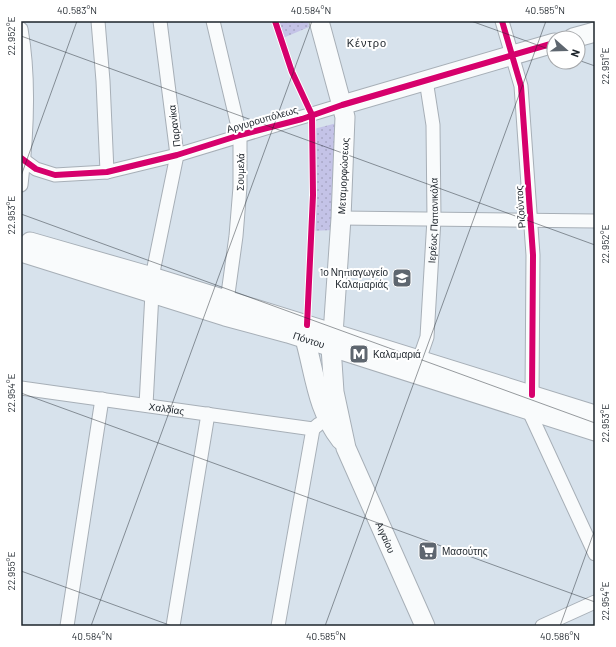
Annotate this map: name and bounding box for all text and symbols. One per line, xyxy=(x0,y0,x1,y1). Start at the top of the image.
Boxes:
text: 40.583°N xyxy=(57,4,97,16)
text: 40.584°N xyxy=(291,4,331,16)
text: 40.585°N xyxy=(525,4,565,16)
text: 22.952°E xyxy=(5,16,17,56)
north arrow xyxy=(546,30,586,70)
district label: Κέντρο xyxy=(347,36,387,49)
text: N xyxy=(569,48,583,59)
text: 22.951°E xyxy=(599,48,611,84)
street label: Αργυρουπόλεως xyxy=(225,103,299,135)
street label: Παρανίκα xyxy=(165,104,183,148)
street label: Μεταμορφώσεως xyxy=(335,137,351,215)
street label: Σουμελά xyxy=(234,153,246,191)
street label: Ιερέως Παπανικόλα xyxy=(425,178,440,264)
street label: Ριζούντος xyxy=(513,185,528,229)
text: 22.953°E xyxy=(5,196,17,234)
text: 22.952°E xyxy=(599,224,611,264)
place label: 1ο Νηπιαγωγείο Καλαμαριάς xyxy=(320,266,388,290)
school or university icon: 1ο Νηπιαγωγείο Καλαμαριάς xyxy=(391,267,413,289)
street label: Πόντου xyxy=(292,329,326,350)
metro station icon: Καλαμαριά xyxy=(348,343,370,365)
place label: Καλαμαριά xyxy=(373,348,421,360)
text: 22.954°E xyxy=(5,373,17,413)
street label: Χαλδίας xyxy=(148,400,185,417)
text: 22.953°E xyxy=(599,404,611,442)
street label: Αιγαίου xyxy=(373,520,398,555)
supermarket icon: Μασούτης xyxy=(417,540,439,562)
place label: Μασούτης xyxy=(442,545,488,557)
text: 22.955°E xyxy=(5,552,17,590)
text: 22.954°E xyxy=(599,581,611,621)
text: 40.584°N xyxy=(72,630,112,642)
text: 40.585°N xyxy=(306,630,346,642)
text: 40.586°N xyxy=(540,630,580,642)

